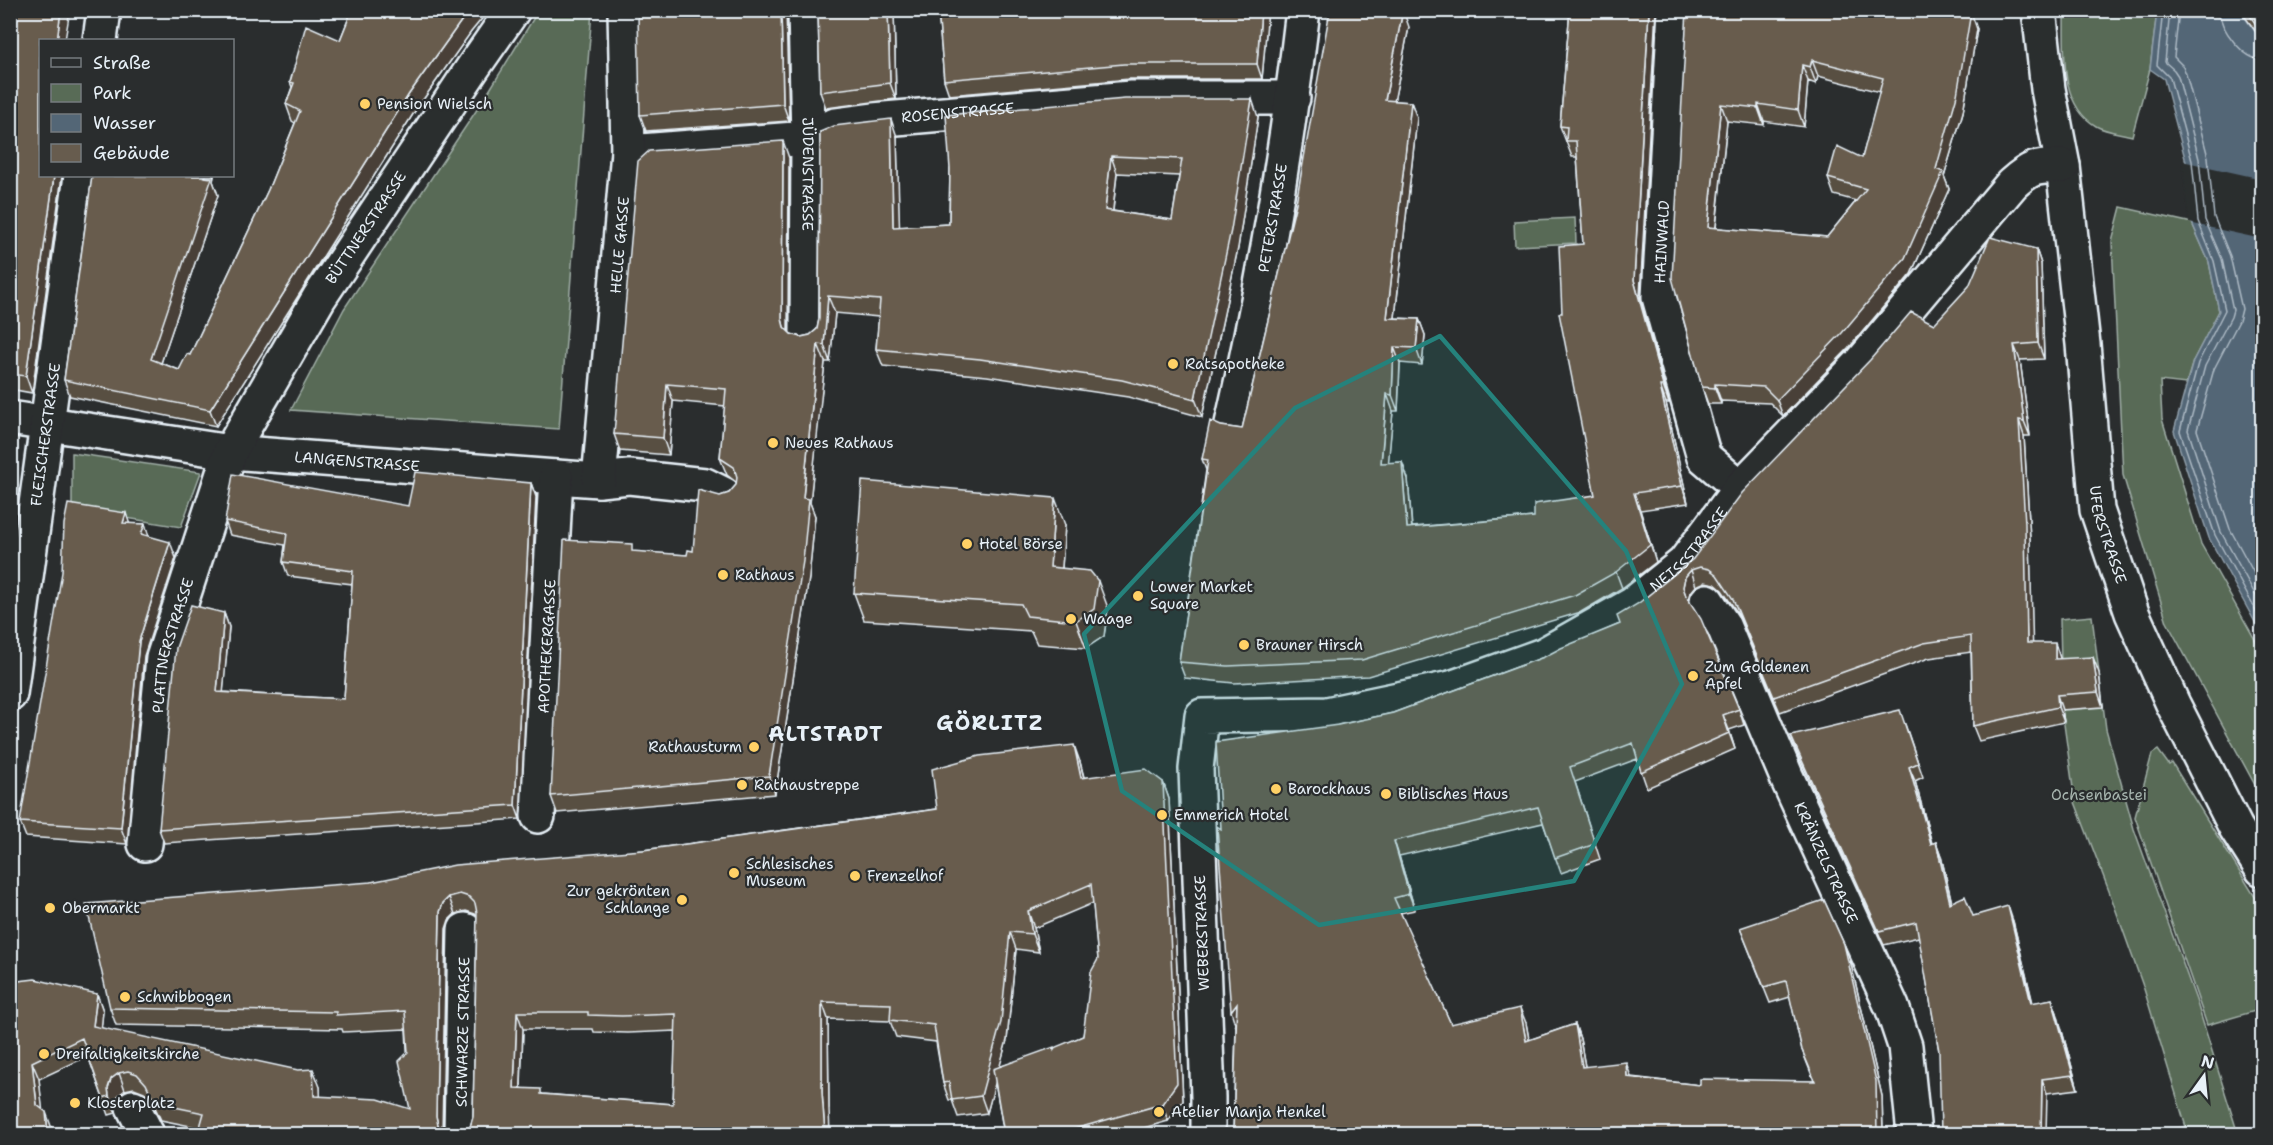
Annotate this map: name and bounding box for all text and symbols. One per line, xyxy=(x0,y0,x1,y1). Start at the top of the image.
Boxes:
legend xyxy=(39,39,234,177)
text: Straße xyxy=(93,51,151,75)
text: Park xyxy=(93,81,132,105)
place label: Pension Wielsch xyxy=(377,94,492,114)
marker: Pension Wielsch xyxy=(358,97,372,111)
street label: ROSENSTRASSE xyxy=(900,98,1015,128)
text: Wasser xyxy=(93,111,156,135)
street label: JÜDENSTRASSE xyxy=(798,117,818,231)
text: Gebäude xyxy=(93,141,170,165)
street label: PETERSTRASSE xyxy=(1254,162,1292,274)
street label: BÜTTNERSTRASSE xyxy=(321,167,411,288)
street label: HELLE GASSE xyxy=(606,195,634,294)
street label: HAINWALD xyxy=(1650,200,1674,284)
place label: Ratsapotheke xyxy=(1185,354,1285,374)
marker: Ratsapotheke xyxy=(1166,357,1180,371)
street label: FLEISCHERSTRASSE xyxy=(26,362,65,507)
place label: Neues Rathaus xyxy=(785,433,894,453)
marker: Neues Rathaus xyxy=(766,436,780,450)
street label: LANGENSTRASSE xyxy=(294,447,420,477)
street label: UFERSTRASSE xyxy=(2085,485,2131,586)
street label: NEISSSTRASSE xyxy=(1646,503,1732,597)
place label: Hotel Börse xyxy=(979,534,1063,554)
marker: Hotel Börse xyxy=(960,537,974,551)
place label: Rathaus xyxy=(735,565,795,585)
marker: Rathaus xyxy=(716,568,730,582)
street label: PLATTNERSTRASSE xyxy=(148,575,198,714)
place label: Lower Market Square xyxy=(1150,577,1253,614)
street label: APOTHEKERGASSE xyxy=(533,578,561,714)
marker: Lower Market Square xyxy=(1131,589,1145,603)
place label: Waage xyxy=(1083,609,1133,629)
marker: Waage xyxy=(1064,612,1078,626)
place label: Brauner Hirsch xyxy=(1256,635,1363,655)
marker: Brauner Hirsch xyxy=(1237,638,1251,652)
place label: Zum Goldenen Apfel xyxy=(1705,657,1809,694)
marker: Zum Goldenen Apfel xyxy=(1686,669,1700,683)
district label: GÖRLITZ xyxy=(936,709,1044,737)
district label: ALTSTADT xyxy=(768,720,884,748)
place label: Rathausturm xyxy=(648,737,742,757)
marker: Rathausturm xyxy=(747,740,761,754)
place label: Rathaustreppe xyxy=(754,775,860,795)
marker: Rathaustreppe xyxy=(735,778,749,792)
place label: Barockhaus xyxy=(1288,779,1371,799)
marker: Barockhaus xyxy=(1269,782,1283,796)
place label: Biblisches Haus xyxy=(1398,784,1508,804)
park label: Ochsenbastei xyxy=(2051,785,2147,805)
marker: Biblisches Haus xyxy=(1379,787,1393,801)
street label: KRÄNZELSTRASSE xyxy=(1789,799,1862,927)
place label: Emmerich Hotel xyxy=(1174,805,1289,825)
marker: Emmerich Hotel xyxy=(1155,808,1169,822)
place label: Schlesisches Museum xyxy=(746,854,834,891)
marker: Schlesisches Museum xyxy=(727,866,741,880)
place label: Frenzelhof xyxy=(867,866,944,886)
marker: Frenzelhof xyxy=(848,869,862,883)
street label: WEBERSTRASSE xyxy=(1190,875,1214,991)
place label: Zur gekrönten Schlange xyxy=(567,881,670,918)
marker: Zur gekrönten Schlange xyxy=(675,893,689,907)
place label: Obermarkt xyxy=(62,898,140,918)
marker: Obermarkt xyxy=(43,901,57,915)
street label: SCHWARZE STRASSE xyxy=(452,957,474,1107)
place label: Schwibbogen xyxy=(137,987,232,1007)
marker: Schwibbogen xyxy=(118,990,132,1004)
place label: Dreifaltigkeitskirche xyxy=(56,1044,200,1064)
north arrow xyxy=(2174,1046,2234,1106)
marker: Dreifaltigkeitskirche xyxy=(37,1047,51,1061)
text: N xyxy=(2199,1050,2217,1074)
place label: Klosterplatz xyxy=(87,1093,175,1113)
marker: Klosterplatz xyxy=(68,1096,82,1110)
place label: Atelier Manja Henkel xyxy=(1171,1102,1326,1122)
marker: Atelier Manja Henkel xyxy=(1152,1105,1166,1119)

